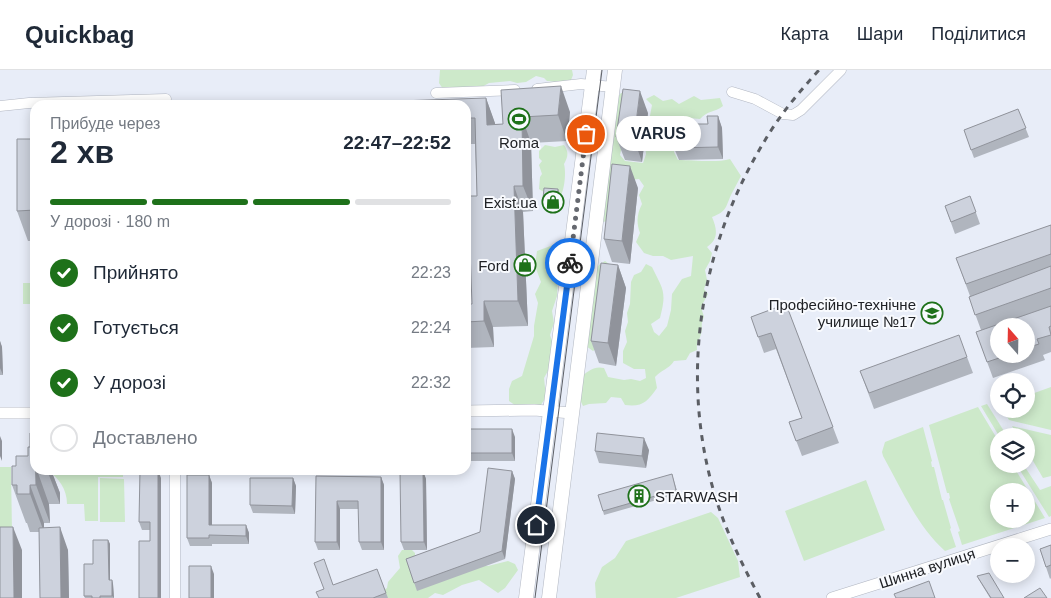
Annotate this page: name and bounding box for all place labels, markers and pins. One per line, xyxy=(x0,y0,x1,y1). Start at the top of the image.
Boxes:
sports icon: Roma xyxy=(507,107,531,131)
pin xyxy=(565,113,607,155)
callout: VARUS xyxy=(616,116,701,152)
place label: Roma xyxy=(499,134,540,151)
shop icon: Exist.ua xyxy=(541,190,565,214)
place label: Exist.ua xyxy=(484,194,538,211)
shop icon: Ford xyxy=(513,253,537,277)
place label: Ford xyxy=(478,257,509,274)
place label: Професійно-технічне училище №17 xyxy=(769,296,916,330)
school or university icon: Професійно-технічне училище №17 xyxy=(920,301,944,325)
building icon: STARWASH xyxy=(627,484,651,508)
place label: STARWASH xyxy=(655,488,738,505)
pin xyxy=(515,504,557,546)

